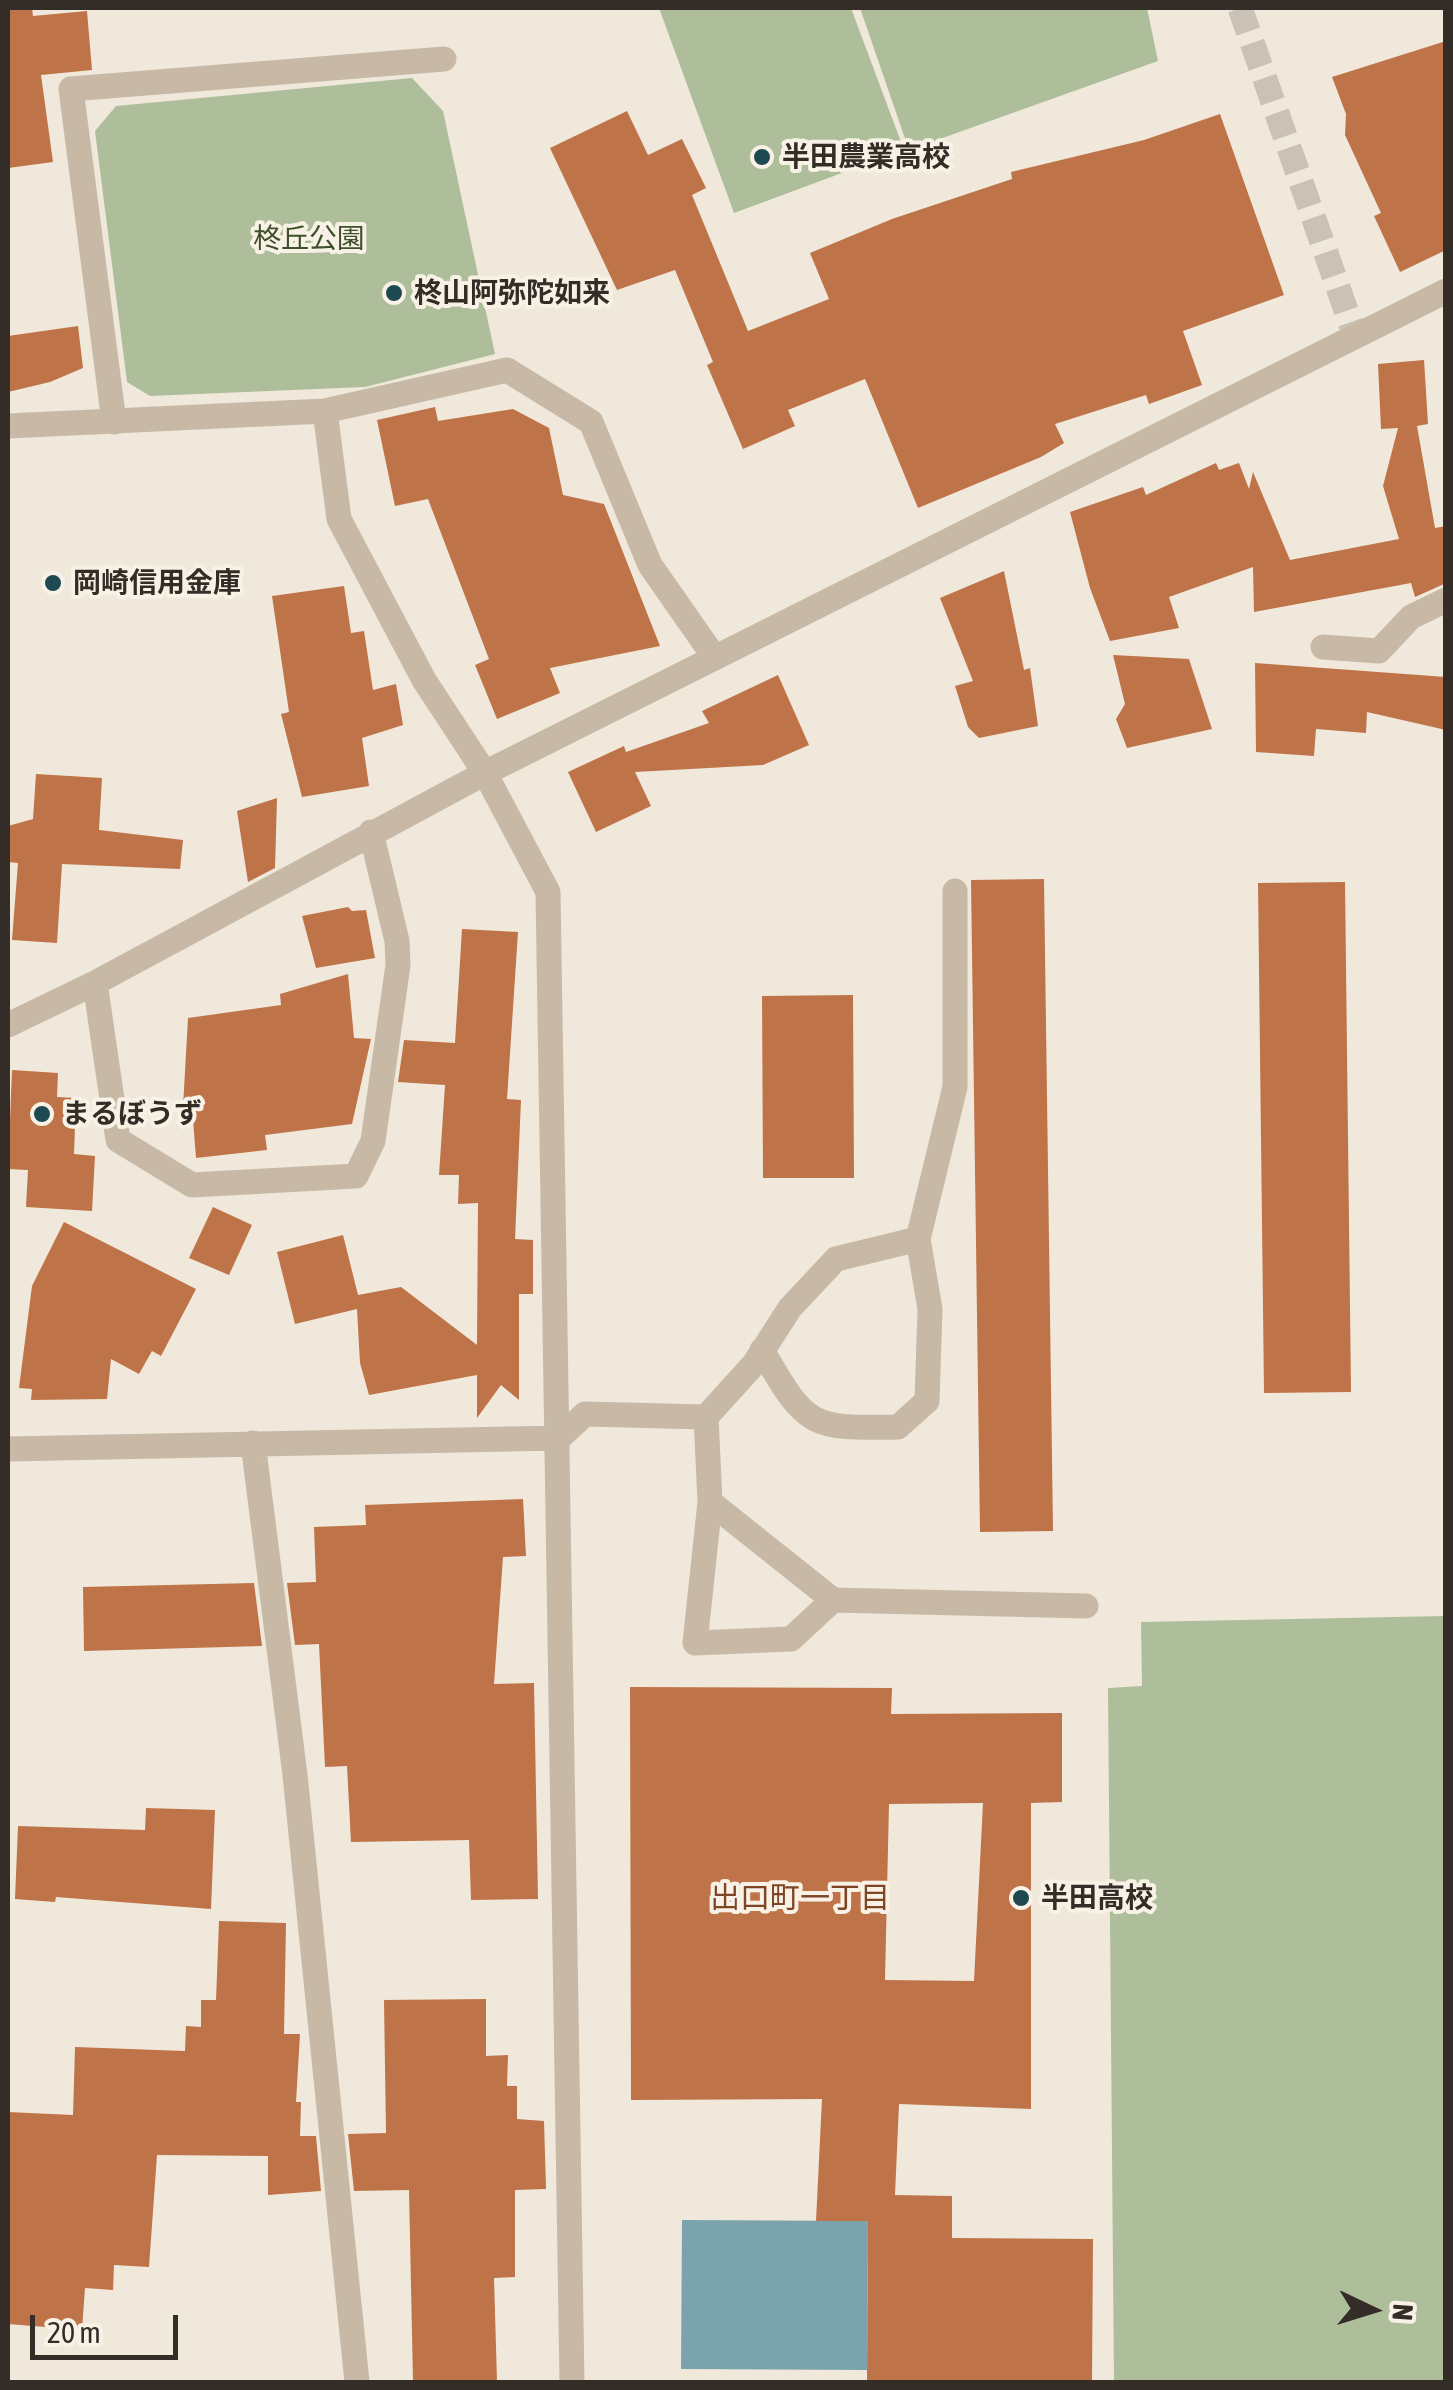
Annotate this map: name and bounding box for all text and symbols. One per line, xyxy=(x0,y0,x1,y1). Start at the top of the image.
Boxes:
place label: 半田農業高校 xyxy=(782,140,950,174)
marker: 半田農業高校 xyxy=(751,146,773,168)
park label: 柊丘公園 xyxy=(253,222,365,256)
place label: 柊山阿弥陀如来 xyxy=(414,276,610,310)
marker: 柊山阿弥陀如来 xyxy=(383,282,405,304)
place label: 岡崎信用金庫 xyxy=(73,566,241,600)
marker: 岡崎信用金庫 xyxy=(42,572,64,594)
place label: まるぼうず xyxy=(62,1097,202,1131)
marker: まるぼうず xyxy=(31,1103,53,1125)
district label: 出口町一丁目 xyxy=(710,1881,890,1917)
place label: 半田高校 xyxy=(1041,1881,1153,1915)
marker: 半田高校 xyxy=(1010,1887,1032,1909)
north arrow xyxy=(1323,2260,1423,2360)
scale bar xyxy=(35,2295,182,2357)
text: N xyxy=(1386,2303,1419,2321)
text: 20 m xyxy=(47,2315,101,2349)

